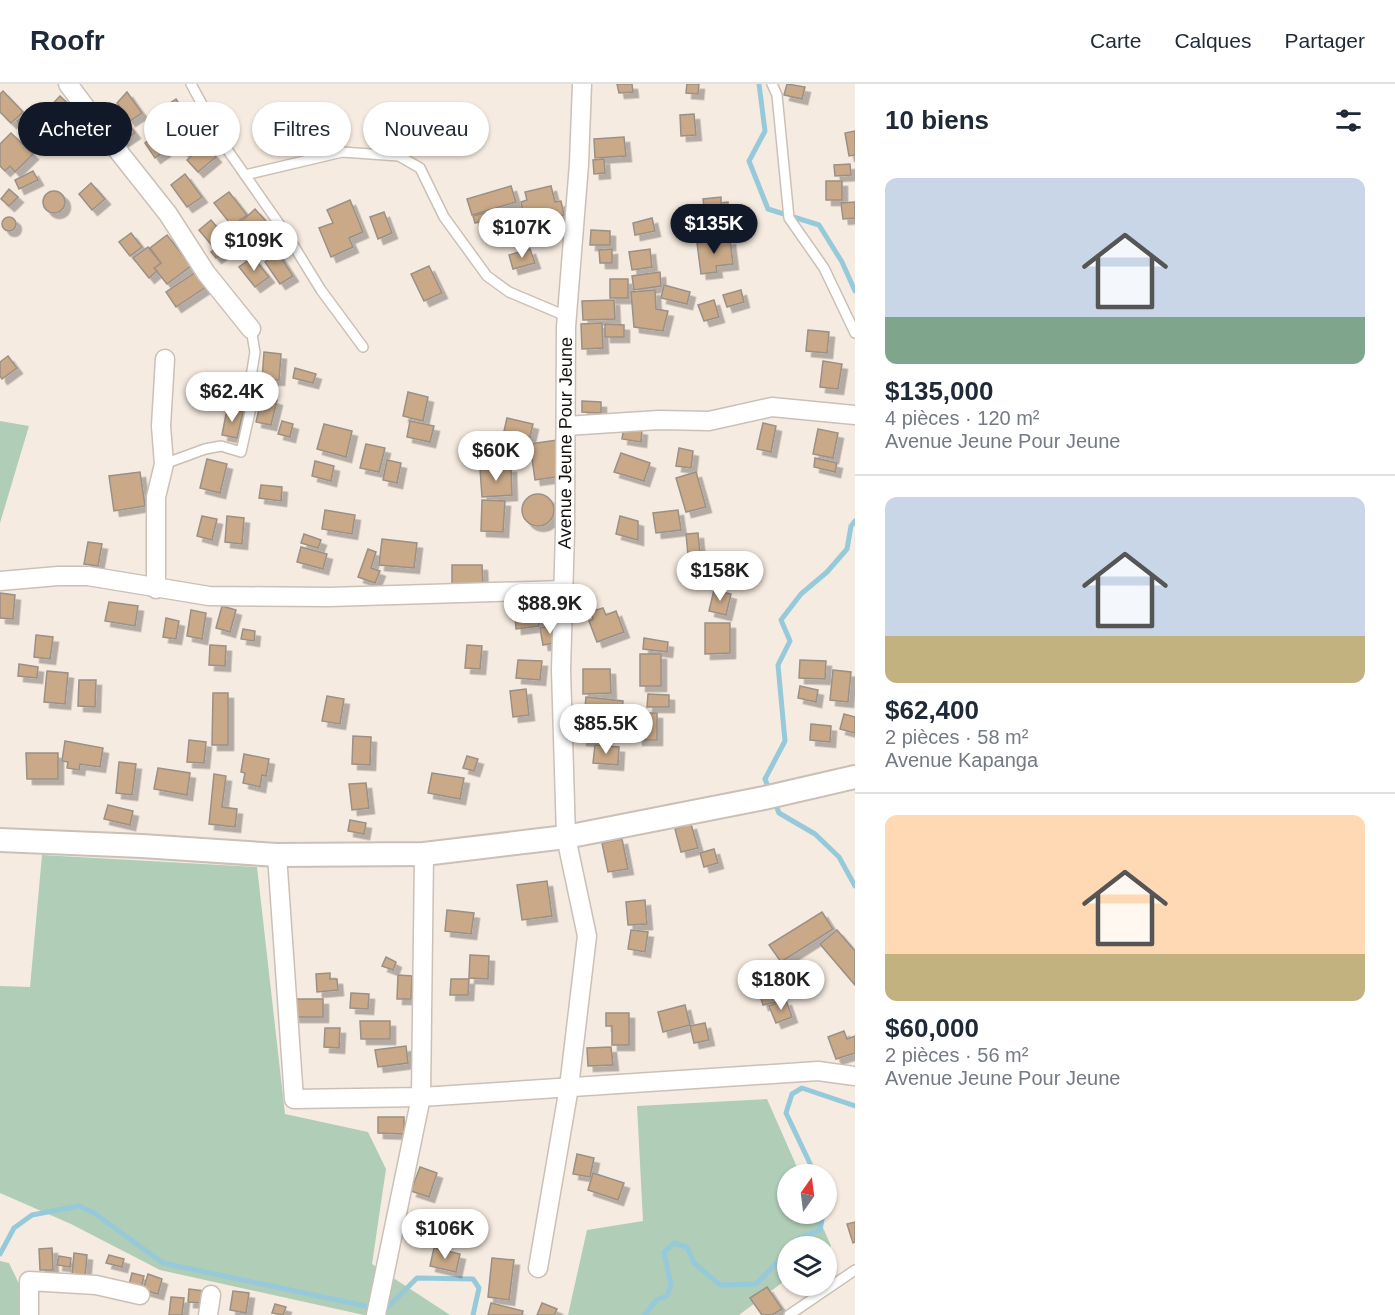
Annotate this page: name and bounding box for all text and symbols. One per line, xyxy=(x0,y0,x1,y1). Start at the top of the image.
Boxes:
text: Roofr xyxy=(30,25,105,56)
text: Carte xyxy=(1090,29,1141,52)
text: Calques xyxy=(1174,29,1251,52)
text: Partager xyxy=(1284,29,1365,52)
chip: Acheter xyxy=(18,102,132,156)
chip: Louer xyxy=(144,102,240,156)
chip: Filtres xyxy=(252,102,351,156)
chip: Nouveau xyxy=(363,102,489,156)
icon: filters xyxy=(1332,104,1365,137)
text: 10 biens xyxy=(885,105,989,135)
pin: $135K xyxy=(672,204,756,255)
pin: $107K xyxy=(480,208,564,259)
text: $135K xyxy=(685,212,743,234)
text: $107K xyxy=(493,216,551,238)
icon: home xyxy=(1071,217,1179,325)
pin: $109K xyxy=(212,221,296,272)
text: $109K xyxy=(225,229,283,251)
street label: Avenue Jeune Pour Jeune xyxy=(554,337,576,549)
pin: $62.4K xyxy=(183,372,281,423)
text: $135,000 xyxy=(885,376,993,406)
text: $62.4K xyxy=(200,380,264,402)
text: 4 pièces · 120 m² xyxy=(885,407,1040,429)
text: Avenue Jeune Pour Jeune xyxy=(885,430,1120,452)
pin: $60K xyxy=(460,431,532,482)
text: $60K xyxy=(472,439,520,461)
icon: home xyxy=(1071,536,1179,644)
pin: $158K xyxy=(678,551,762,602)
text: $158K xyxy=(691,559,749,581)
pin: $88.9K xyxy=(501,584,599,635)
text: $88.9K xyxy=(518,592,582,614)
text: $62,400 xyxy=(885,695,979,725)
pin: $85.5K xyxy=(557,704,655,755)
text: $85.5K xyxy=(574,712,638,734)
text: 2 pièces · 58 m² xyxy=(885,726,1028,748)
text: Avenue Kapanga xyxy=(885,749,1038,771)
icon: home xyxy=(1071,854,1179,962)
pin: $180K xyxy=(739,960,823,1011)
text: $180K xyxy=(752,968,810,990)
text: $60,000 xyxy=(885,1013,979,1043)
text: 2 pièces · 56 m² xyxy=(885,1044,1028,1066)
text: Avenue Jeune Pour Jeune xyxy=(885,1067,1120,1089)
north arrow xyxy=(777,1164,837,1224)
map controls xyxy=(777,1164,837,1296)
pin: $106K xyxy=(403,1209,487,1260)
text: $106K xyxy=(416,1217,474,1239)
button: layers xyxy=(777,1236,837,1296)

